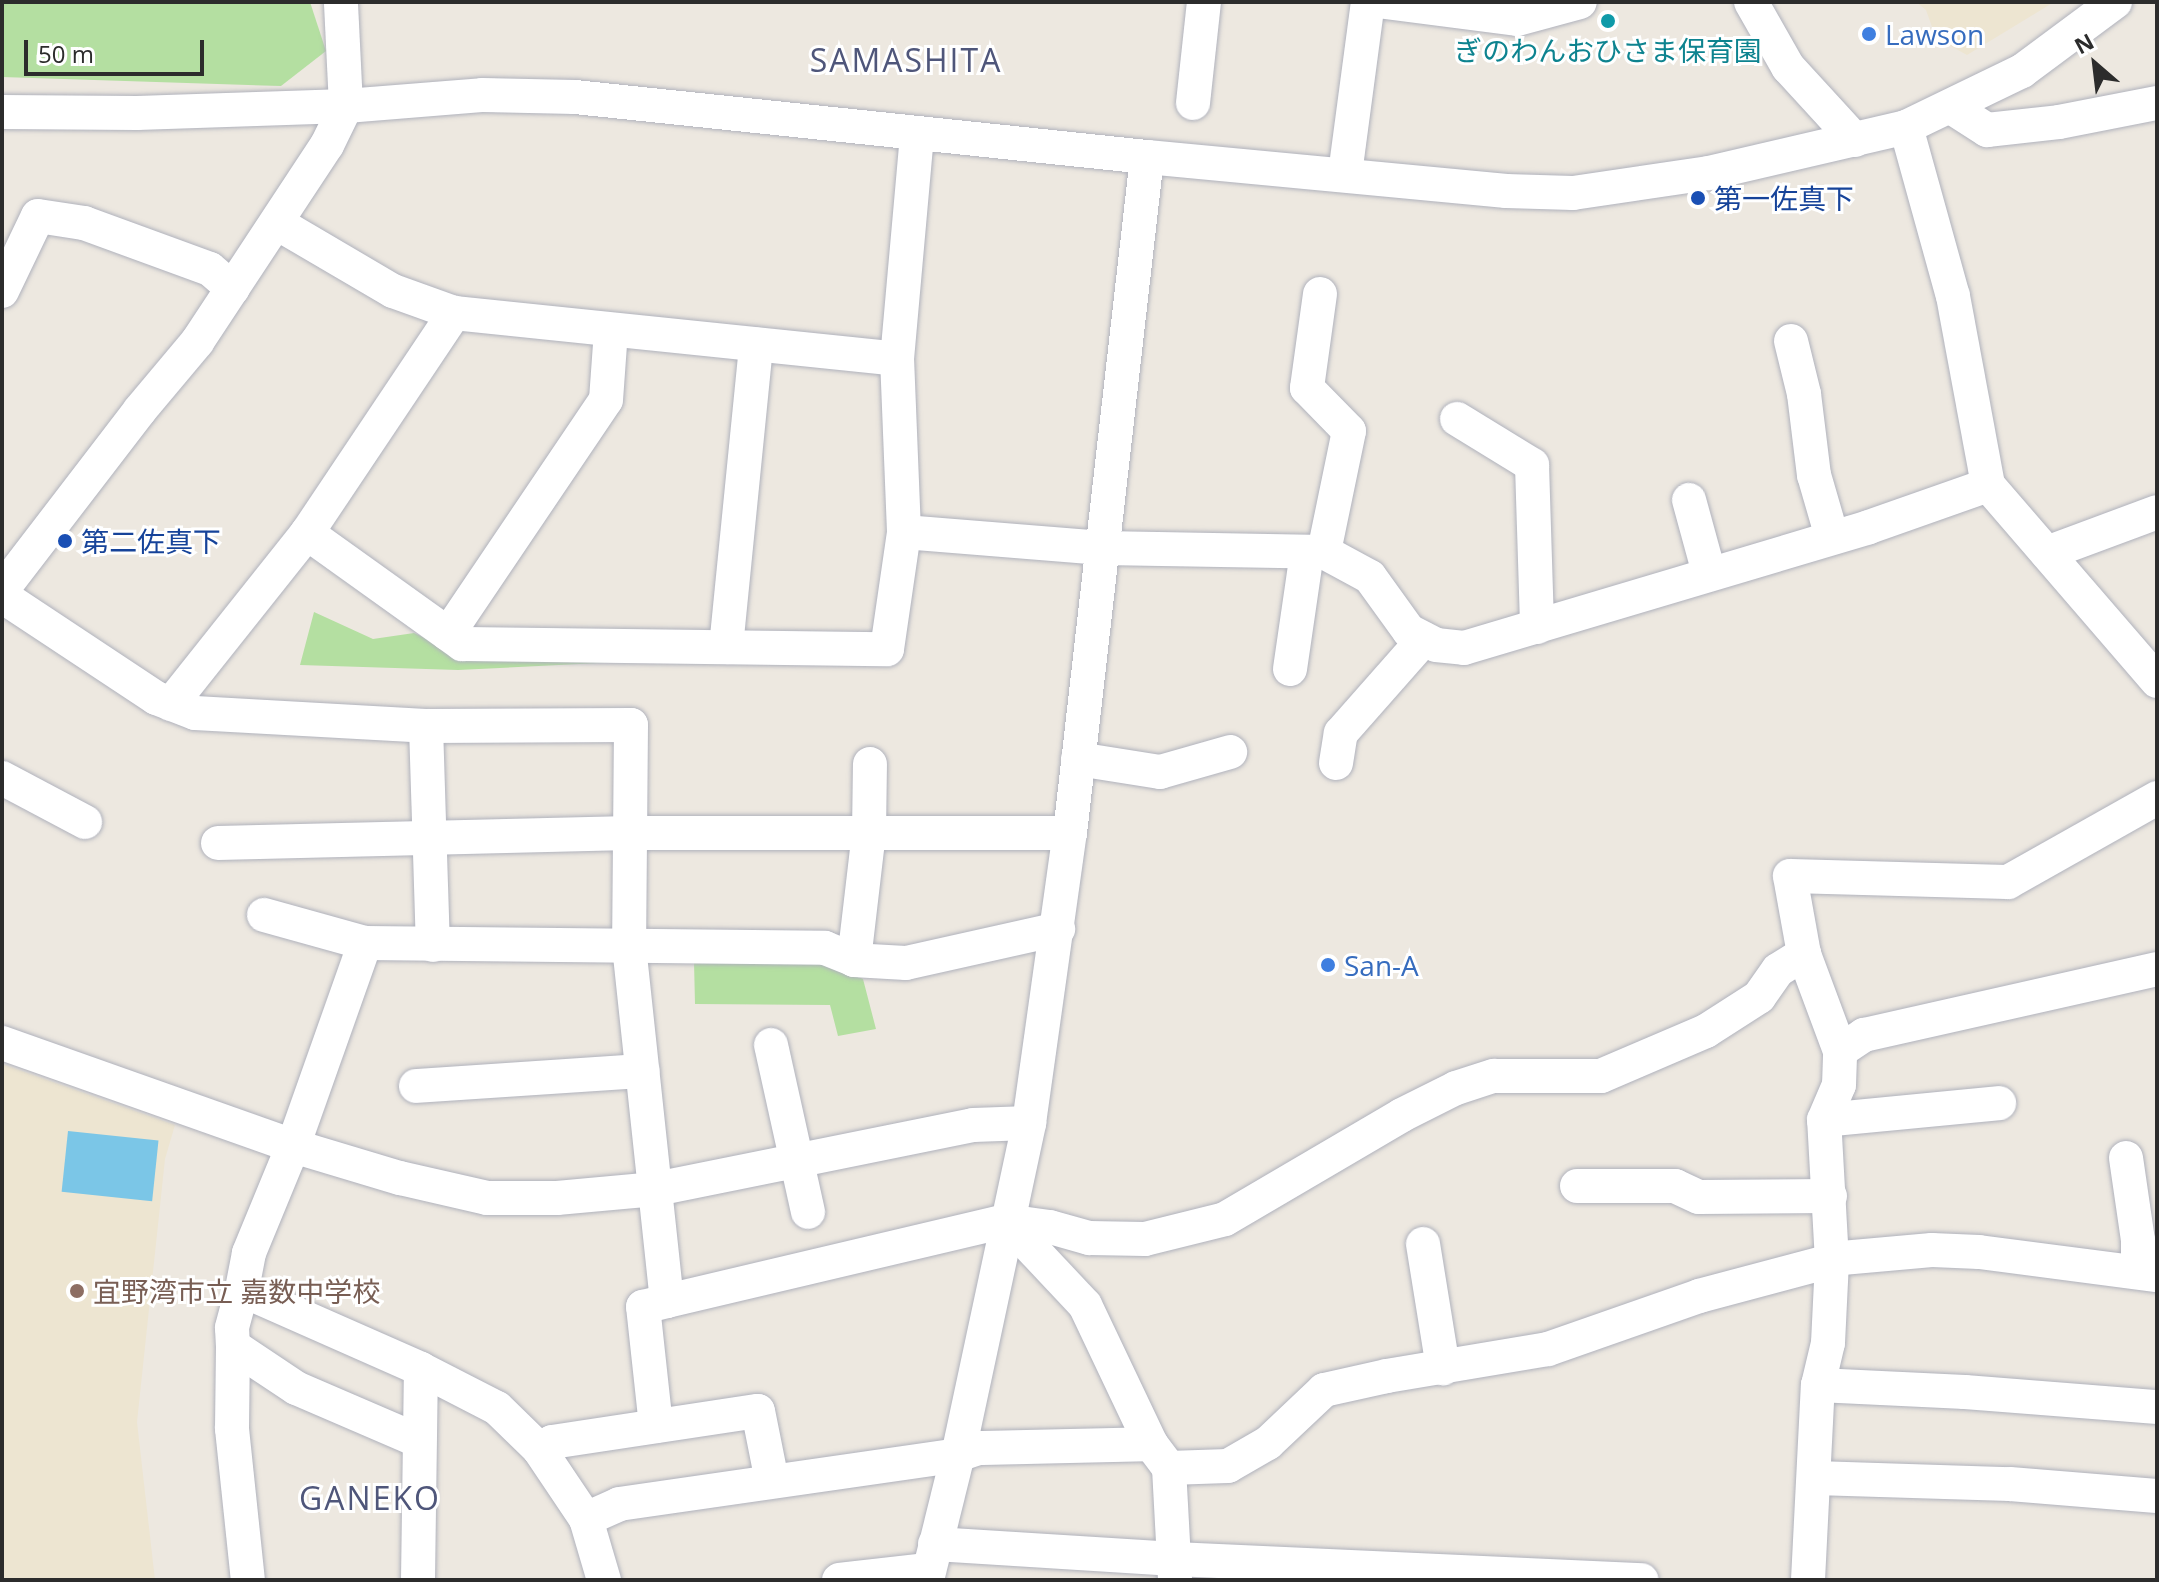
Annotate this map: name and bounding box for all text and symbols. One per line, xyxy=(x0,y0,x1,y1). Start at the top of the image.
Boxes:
marker: ぎのわんおひさま保育園 xyxy=(1599,12,1617,30)
place label: Lawson xyxy=(1885,17,1984,51)
scale bar xyxy=(28,24,208,74)
north arrow xyxy=(2055,24,2135,104)
marker: Lawson xyxy=(1860,25,1878,43)
text: N xyxy=(2069,25,2099,60)
place label: ぎのわんおひさま保育園 xyxy=(1454,33,1762,67)
text: 50 m xyxy=(38,37,94,70)
district label: SAMASHITA xyxy=(810,41,1002,79)
place label: 第一佐真下 xyxy=(1714,181,1854,215)
marker: 第一佐真下 xyxy=(1689,189,1707,207)
place label: 第二佐真下 xyxy=(81,524,221,558)
marker: 第二佐真下 xyxy=(56,532,74,550)
place label: San-A xyxy=(1344,948,1419,982)
marker: San-A xyxy=(1319,956,1337,974)
place label: 宜野湾市立 嘉数中学校 xyxy=(93,1274,380,1308)
marker: 宜野湾市立 嘉数中学校 xyxy=(68,1282,86,1300)
district label: GANEKO xyxy=(299,1479,441,1517)

